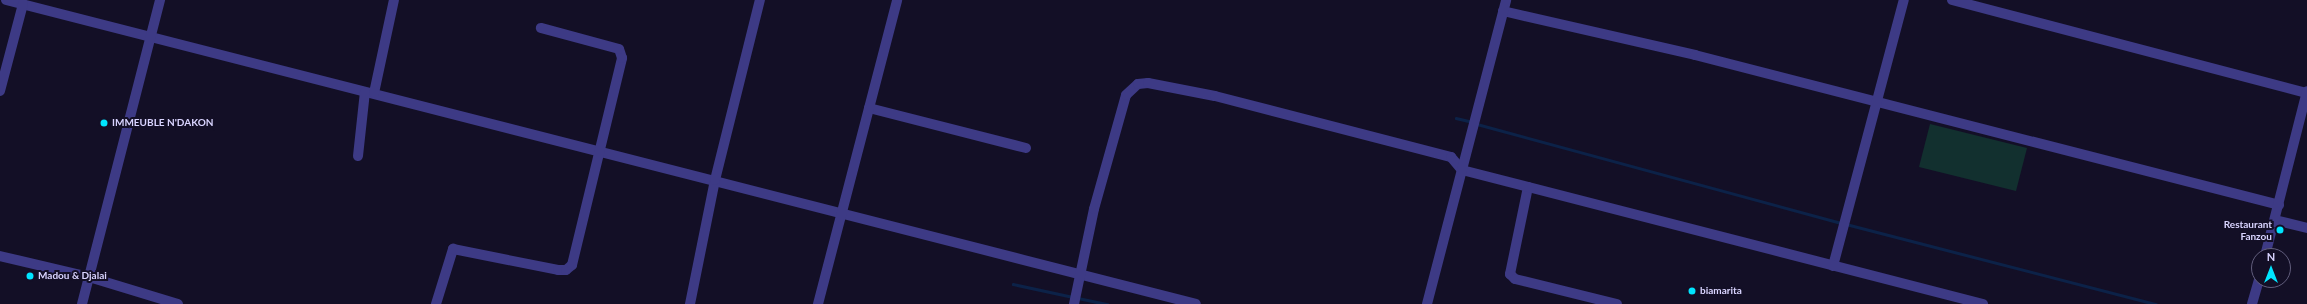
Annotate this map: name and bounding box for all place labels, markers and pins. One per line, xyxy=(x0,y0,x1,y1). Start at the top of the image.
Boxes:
place label: IMMEUBLE N'DAKON xyxy=(112,117,213,129)
marker: IMMEUBLE N'DAKON xyxy=(99,118,109,128)
place label: Restaurant Fanzou xyxy=(2224,218,2272,242)
marker: Restaurant Fanzou xyxy=(2275,225,2285,235)
place label: Madou & Djalai xyxy=(38,270,107,282)
marker: Madou & Djalai xyxy=(25,271,35,281)
place label: biamarita xyxy=(1700,285,1742,297)
marker: biamarita xyxy=(1687,286,1697,296)

